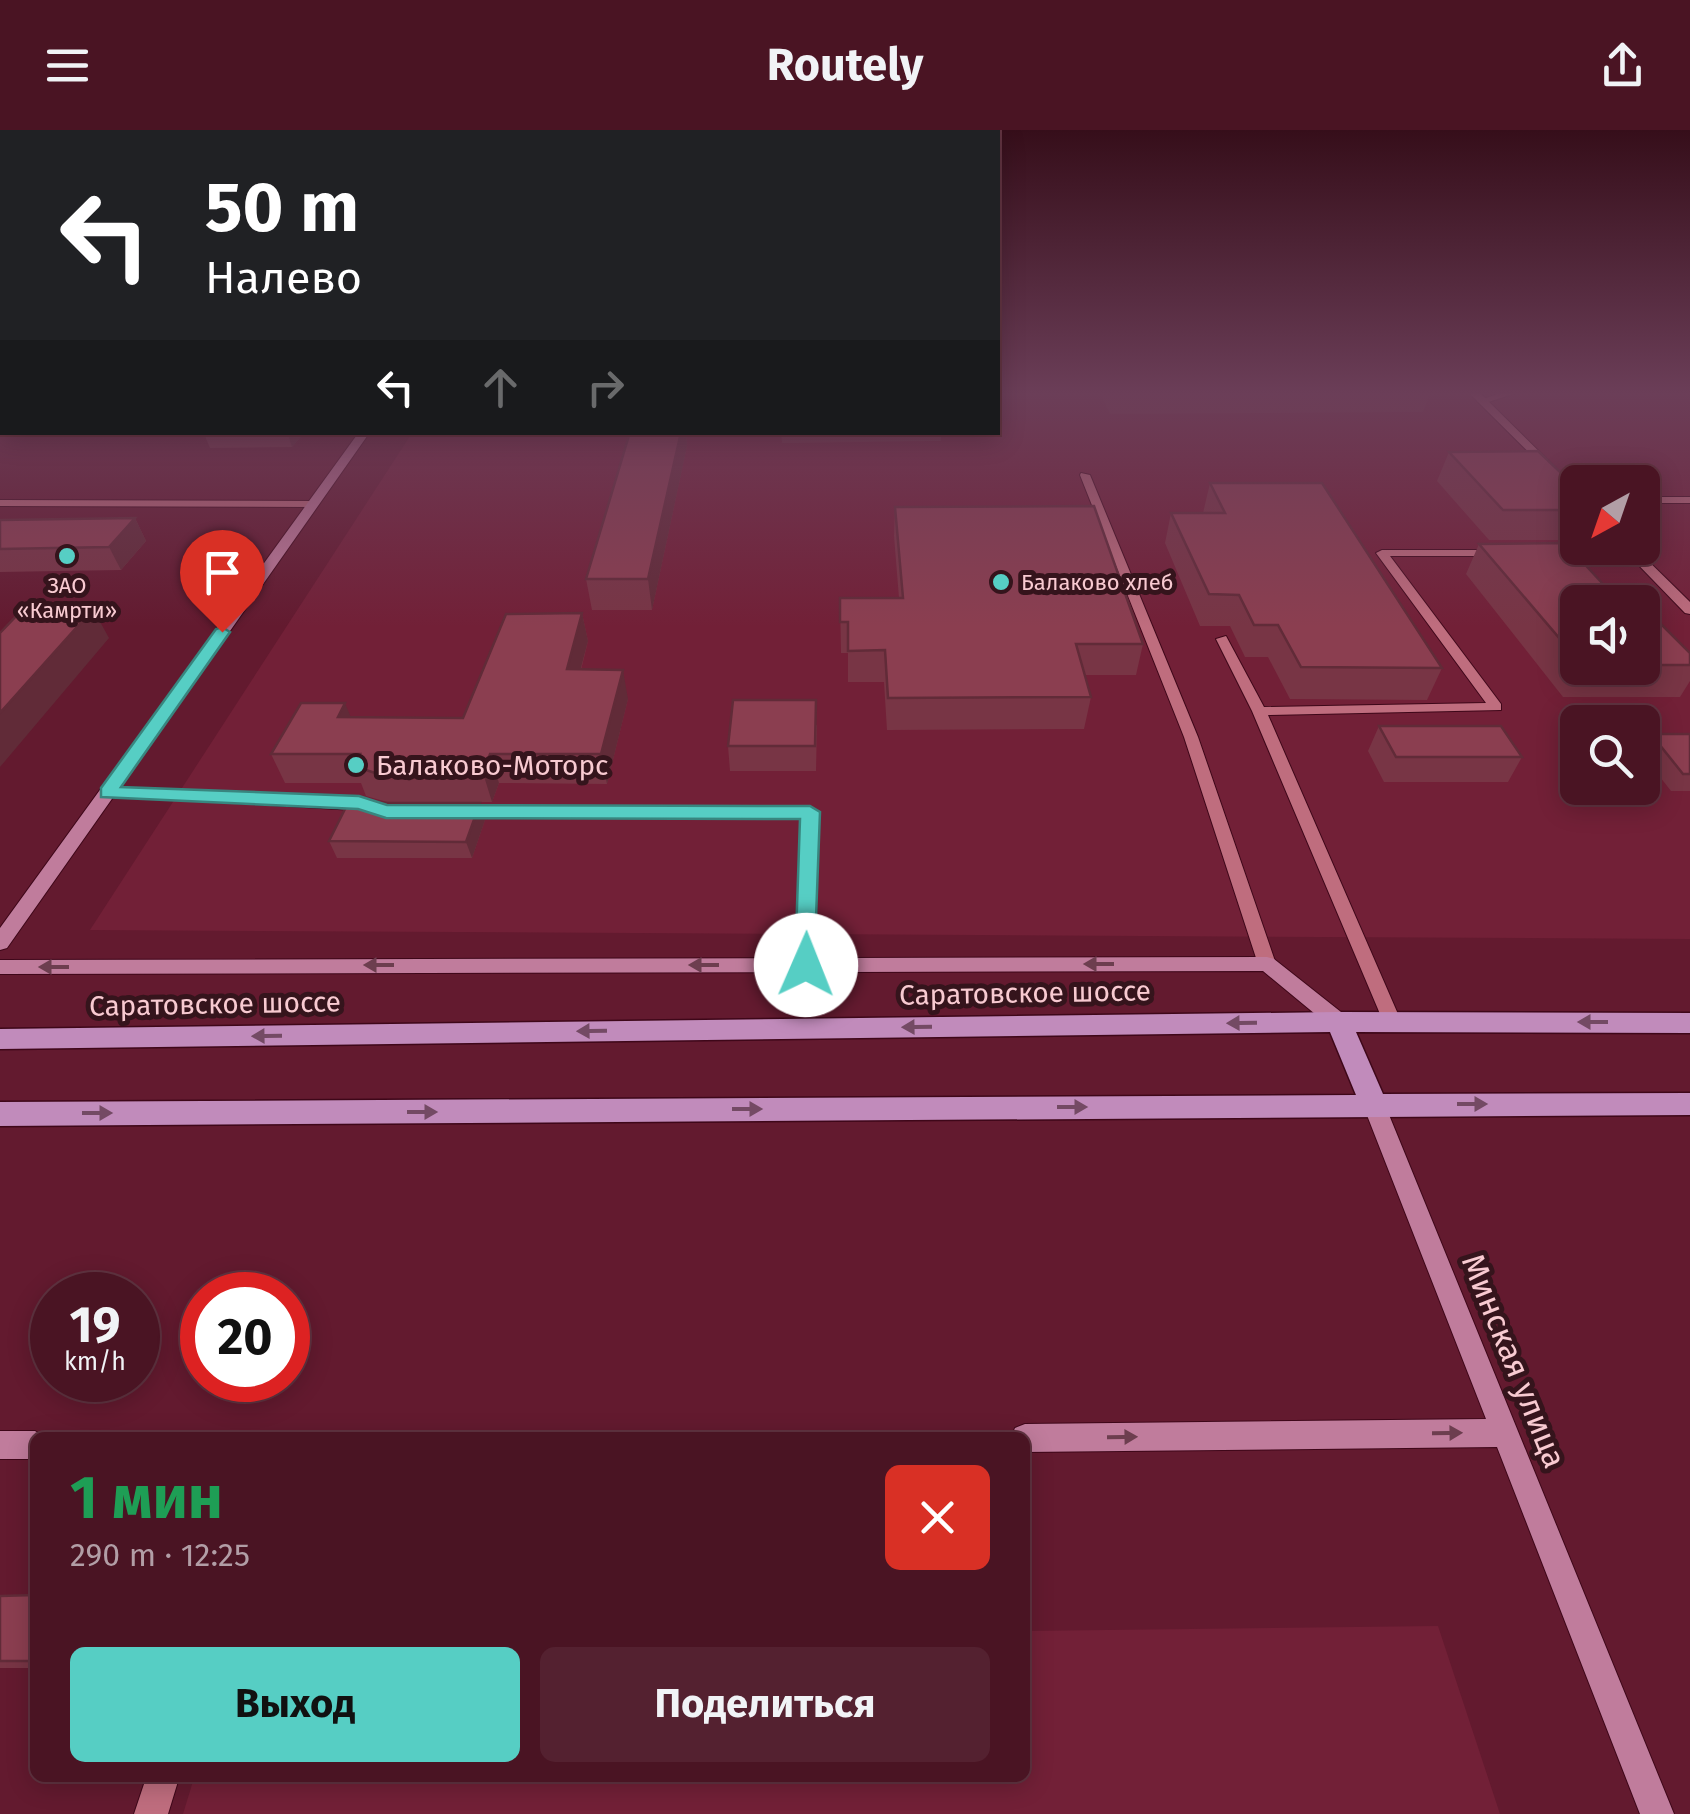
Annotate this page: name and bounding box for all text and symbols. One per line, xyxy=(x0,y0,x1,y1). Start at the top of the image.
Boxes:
icon: menu xyxy=(40,38,95,93)
text: Routely xyxy=(767,38,923,92)
icon: share xyxy=(1595,38,1650,93)
text: 50 m xyxy=(205,166,359,250)
icon: left xyxy=(40,170,170,300)
text: Налево xyxy=(205,251,362,305)
icon: left xyxy=(368,360,423,415)
icon: ahead xyxy=(473,360,528,415)
icon: right xyxy=(578,360,633,415)
north arrow xyxy=(1560,465,1660,565)
map controls xyxy=(1560,465,1660,805)
pin xyxy=(180,530,265,633)
marker: ЗАО «Камрти» xyxy=(56,545,78,567)
icon: arrive xyxy=(195,545,250,600)
place label: Балаково хлеб xyxy=(1021,569,1173,596)
marker: Балаково хлеб xyxy=(990,571,1012,593)
place label: ЗАО «Камрти» xyxy=(17,572,117,624)
button: sound xyxy=(1560,585,1660,685)
button: search xyxy=(1560,705,1660,805)
place label: Балаково-Моторс xyxy=(376,749,609,782)
marker: Балаково-Моторс xyxy=(345,754,367,776)
position arrow xyxy=(754,913,858,1017)
one-way arrow xyxy=(1083,956,1115,972)
one-way arrow xyxy=(688,957,720,973)
one-way arrow xyxy=(363,958,395,974)
one-way arrow xyxy=(38,959,70,975)
street label: Саратовское шоссе xyxy=(899,974,1151,1012)
street label: Саратовское шоссе xyxy=(89,985,341,1023)
one-way arrow xyxy=(1576,1014,1608,1030)
one-way arrow xyxy=(1225,1015,1257,1031)
one-way arrow xyxy=(901,1019,933,1035)
one-way arrow xyxy=(576,1023,608,1039)
one-way arrow xyxy=(251,1028,283,1044)
one-way arrow xyxy=(1456,1096,1488,1112)
one-way arrow xyxy=(1057,1099,1089,1115)
one-way arrow xyxy=(732,1101,764,1117)
one-way arrow xyxy=(407,1103,439,1119)
one-way arrow xyxy=(82,1105,114,1121)
street label: Минская улица xyxy=(1454,1249,1574,1473)
speed limit sign: 20 xyxy=(180,1272,310,1402)
text: 19 xyxy=(69,1295,121,1355)
text: km/h xyxy=(64,1347,126,1377)
one-way arrow xyxy=(1432,1425,1464,1441)
one-way arrow xyxy=(1107,1429,1139,1445)
text: 1 мин xyxy=(70,1462,223,1534)
button: close xyxy=(885,1465,990,1570)
text: 290 m · 12:25 xyxy=(70,1536,250,1574)
button: Выход xyxy=(70,1647,520,1762)
button: Поделиться xyxy=(540,1647,990,1762)

